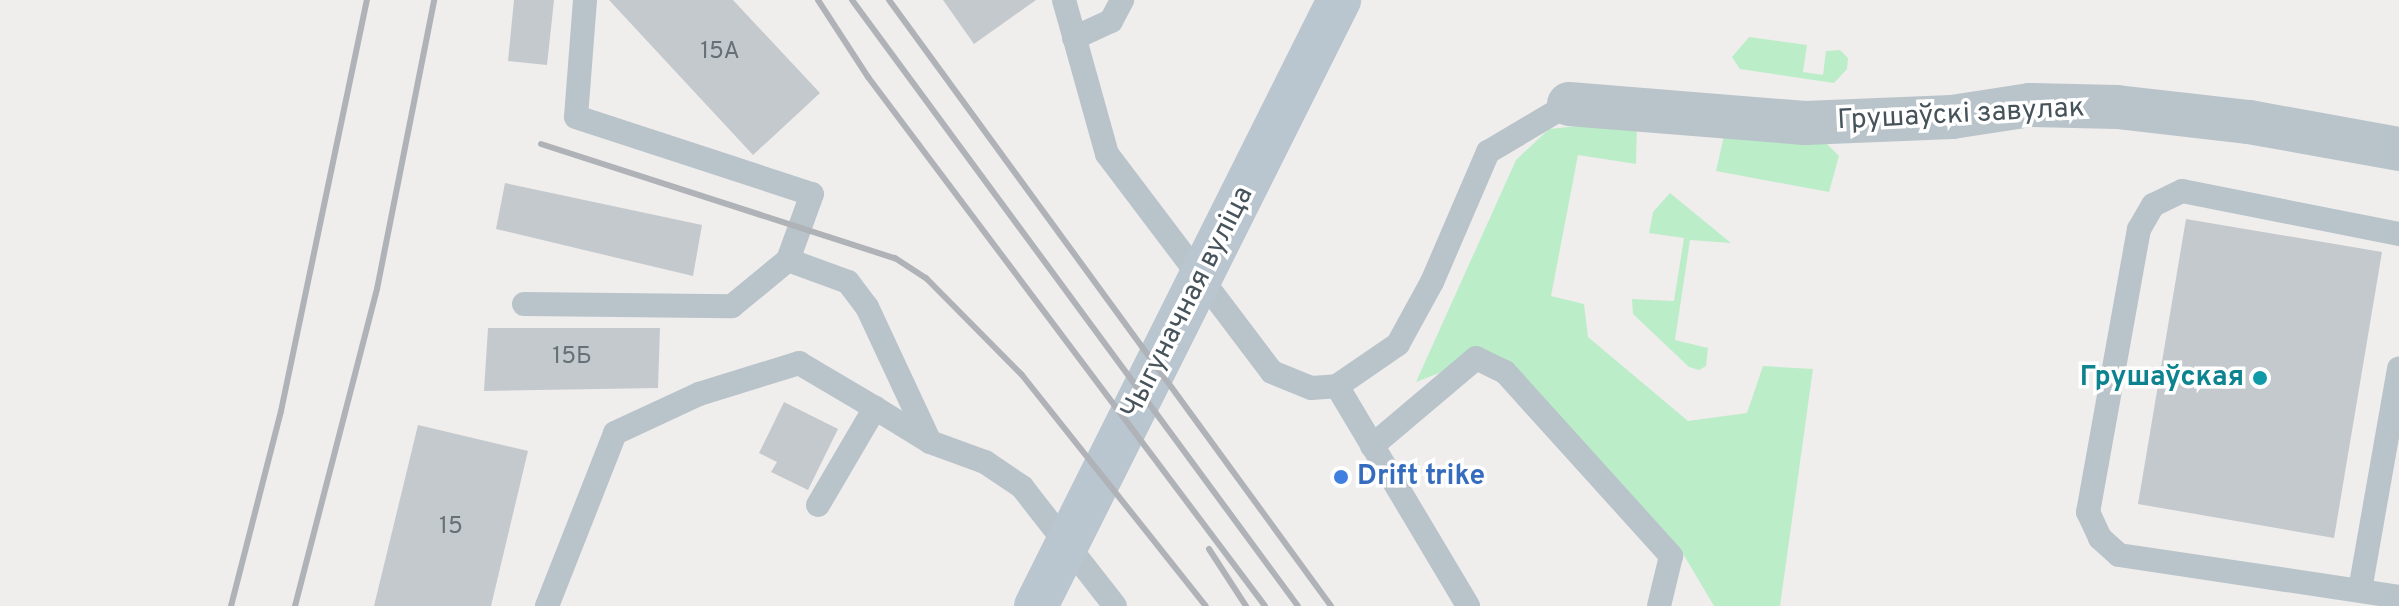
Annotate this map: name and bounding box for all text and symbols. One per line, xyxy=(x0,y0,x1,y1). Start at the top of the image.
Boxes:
house number: 15А xyxy=(700,39,740,67)
street label: Грушаўскі завулак xyxy=(1837,92,2085,138)
street label: Чыгуначная вуліца xyxy=(1115,181,1261,425)
house number: 15Б xyxy=(552,344,592,372)
place label: Грушаўская xyxy=(2080,361,2244,395)
marker: Грушаўская xyxy=(2251,369,2269,387)
place label: Drift trike xyxy=(1357,460,1485,494)
marker: Drift trike xyxy=(1332,468,1350,486)
house number: 15 xyxy=(439,514,463,542)

